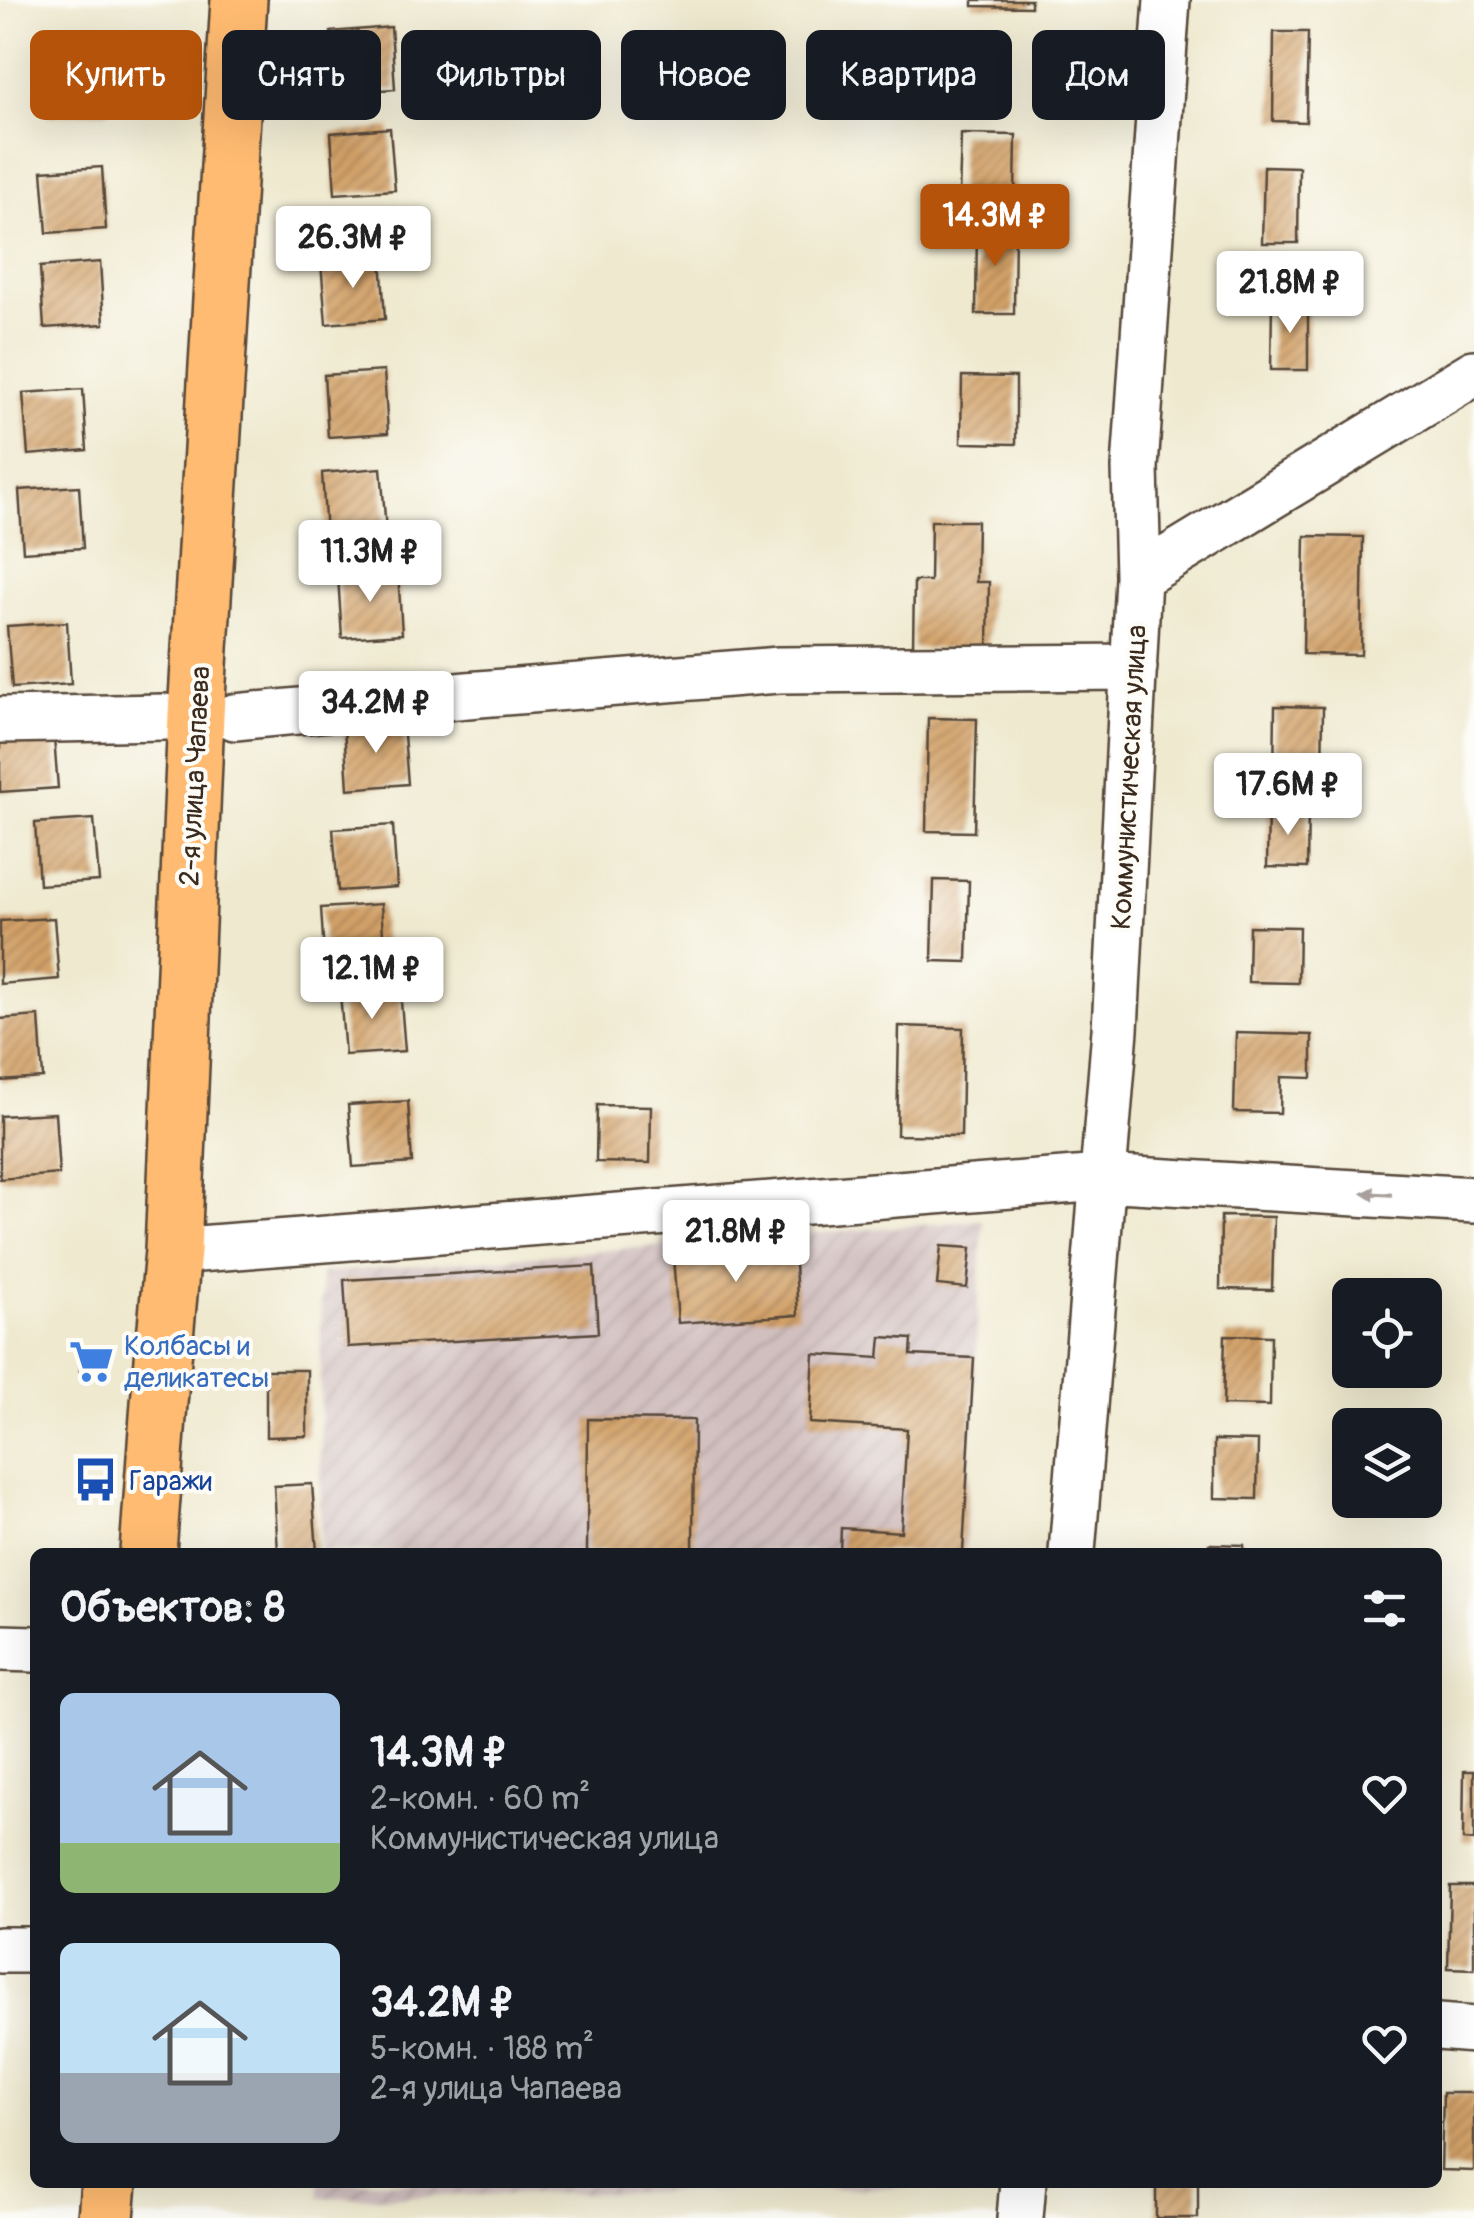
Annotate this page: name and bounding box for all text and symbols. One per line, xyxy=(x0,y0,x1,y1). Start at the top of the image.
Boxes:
chip: Купить xyxy=(30,30,202,120)
chip: Снять xyxy=(222,30,381,120)
chip: Фильтры xyxy=(401,30,601,120)
chip: Новое xyxy=(621,30,786,120)
chip: Квартира xyxy=(806,30,1012,120)
chip: Дом xyxy=(1032,30,1165,120)
pin: 14.3M ₽ xyxy=(903,184,1087,269)
text: 14.3M ₽ xyxy=(942,196,1048,236)
pin: 26.3M ₽ xyxy=(261,206,445,291)
text: 26.3M ₽ xyxy=(298,218,408,258)
pin: 21.8M ₽ xyxy=(1198,251,1382,336)
text: 21.8M ₽ xyxy=(1239,263,1341,303)
pin: 11.3M ₽ xyxy=(278,520,462,605)
text: 11.3M ₽ xyxy=(320,532,420,572)
street label: Коммунистическая улица xyxy=(1104,624,1155,930)
street label: 2-я улица Чапаева xyxy=(172,665,219,887)
pin: 34.2M ₽ xyxy=(284,671,468,756)
text: 34.2M ₽ xyxy=(321,683,431,723)
pin: 17.6M ₽ xyxy=(1196,753,1380,838)
text: 17.6M ₽ xyxy=(1236,765,1340,805)
pin: 12.1M ₽ xyxy=(280,937,464,1022)
text: 12.1M ₽ xyxy=(322,949,422,989)
one-way arrow xyxy=(1360,1186,1392,1202)
pin: 21.8M ₽ xyxy=(644,1200,828,1285)
text: 21.8M ₽ xyxy=(685,1212,787,1252)
map controls xyxy=(1332,1278,1442,1518)
button: locate xyxy=(1332,1278,1442,1388)
place label: Колбасы и деликатесы xyxy=(124,1329,269,1396)
supermarket icon: Колбасы и деликатесы xyxy=(67,1337,115,1385)
button: layers xyxy=(1332,1408,1442,1518)
bus stop icon: Гаражи xyxy=(72,1456,120,1504)
place label: Гаражи xyxy=(129,1464,212,1499)
icon: filters xyxy=(1357,1581,1412,1636)
text: Объектов: 8 xyxy=(60,1582,285,1634)
text: 14.3M ₽ xyxy=(370,1727,508,1779)
icon: home xyxy=(140,1733,260,1853)
icon: heart xyxy=(1357,1766,1412,1821)
text: 2-комн. · 60 m² xyxy=(370,1779,590,1819)
text: Коммунистическая улица xyxy=(370,1819,719,1859)
text: 34.2M ₽ xyxy=(370,1977,515,2029)
icon: home xyxy=(140,1983,260,2103)
icon: heart xyxy=(1357,2016,1412,2071)
text: 5-комн. · 188 m² xyxy=(370,2029,594,2069)
text: 2-я улица Чапаева xyxy=(370,2069,622,2109)

